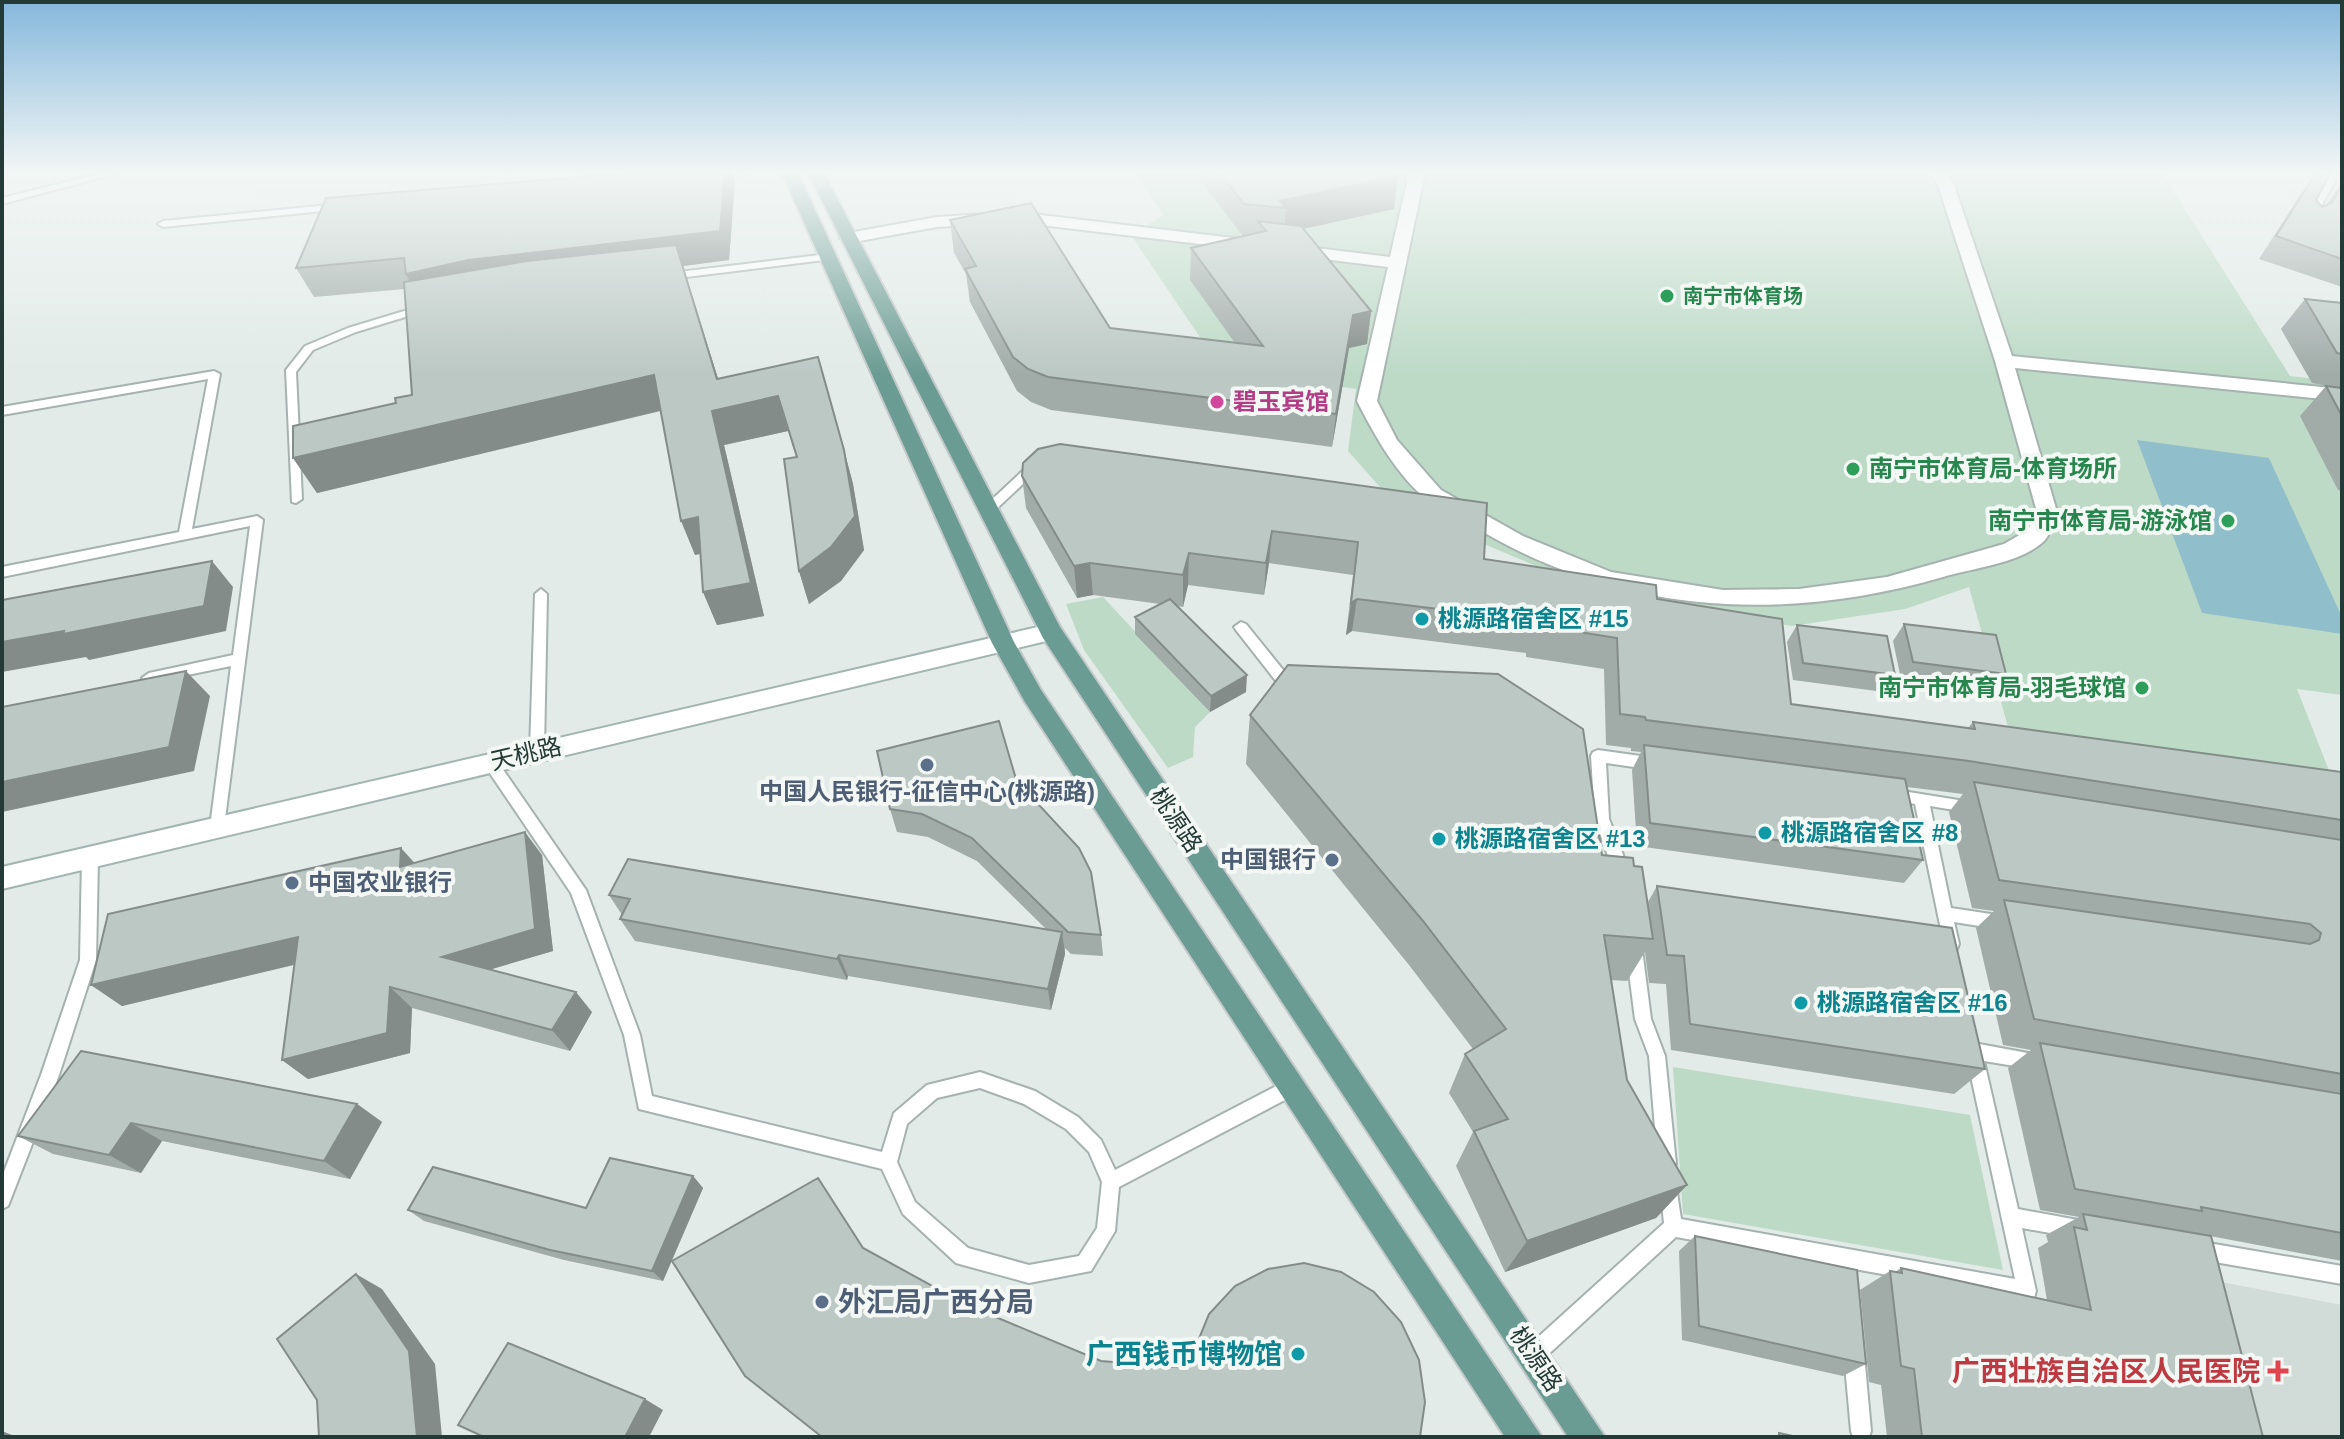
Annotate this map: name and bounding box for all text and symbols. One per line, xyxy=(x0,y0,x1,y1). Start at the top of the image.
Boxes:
place label: 南宁市体育场 xyxy=(1683,285,1803,307)
marker: 南宁市体育场 xyxy=(1658,287,1676,305)
place label: 碧玉宾馆 xyxy=(1233,388,1329,415)
marker: 碧玉宾馆 xyxy=(1208,393,1226,411)
place label: 南宁市体育局-体育场所 xyxy=(1869,455,2117,482)
marker: 南宁市体育局-体育场所 xyxy=(1844,460,1862,478)
place label: 南宁市体育局-游泳馆 xyxy=(1988,507,2212,534)
marker: 南宁市体育局-游泳馆 xyxy=(2219,512,2237,530)
place label: 桃源路宿舍区 #15 xyxy=(1438,605,1629,632)
marker: 桃源路宿舍区 #15 xyxy=(1413,610,1431,628)
place label: 南宁市体育局-羽毛球馆 xyxy=(1878,674,2126,701)
marker: 南宁市体育局-羽毛球馆 xyxy=(2133,679,2151,697)
street label: 天桃路 xyxy=(488,732,564,775)
marker: 中国人民银行-征信中心(桃源路) xyxy=(918,756,936,774)
place label: 中国人民银行-征信中心(桃源路) xyxy=(759,778,1095,805)
street label: 桃源路 xyxy=(1145,782,1208,857)
place label: 桃源路宿舍区 #8 xyxy=(1781,819,1958,846)
marker: 桃源路宿舍区 #8 xyxy=(1756,824,1774,842)
place label: 桃源路宿舍区 #13 xyxy=(1455,825,1646,852)
marker: 桃源路宿舍区 #13 xyxy=(1430,830,1448,848)
place label: 中国银行 xyxy=(1220,846,1316,873)
marker: 中国银行 xyxy=(1323,851,1341,869)
place label: 中国农业银行 xyxy=(308,869,452,896)
marker: 中国农业银行 xyxy=(283,874,301,892)
place label: 桃源路宿舍区 #16 xyxy=(1817,989,2008,1016)
marker: 桃源路宿舍区 #16 xyxy=(1792,994,1810,1012)
place label: 外汇局广西分局 xyxy=(838,1287,1034,1318)
marker: 外汇局广西分局 xyxy=(813,1293,831,1311)
street label: 桃源路 xyxy=(1505,1321,1568,1396)
place label: 广西钱币博物馆 xyxy=(1086,1339,1282,1370)
marker: 广西钱币博物馆 xyxy=(1289,1345,1307,1363)
place label: 广西壮族自治区人民医院 xyxy=(1952,1356,2260,1387)
marker: 广西壮族自治区人民医院 xyxy=(2267,1360,2289,1382)

